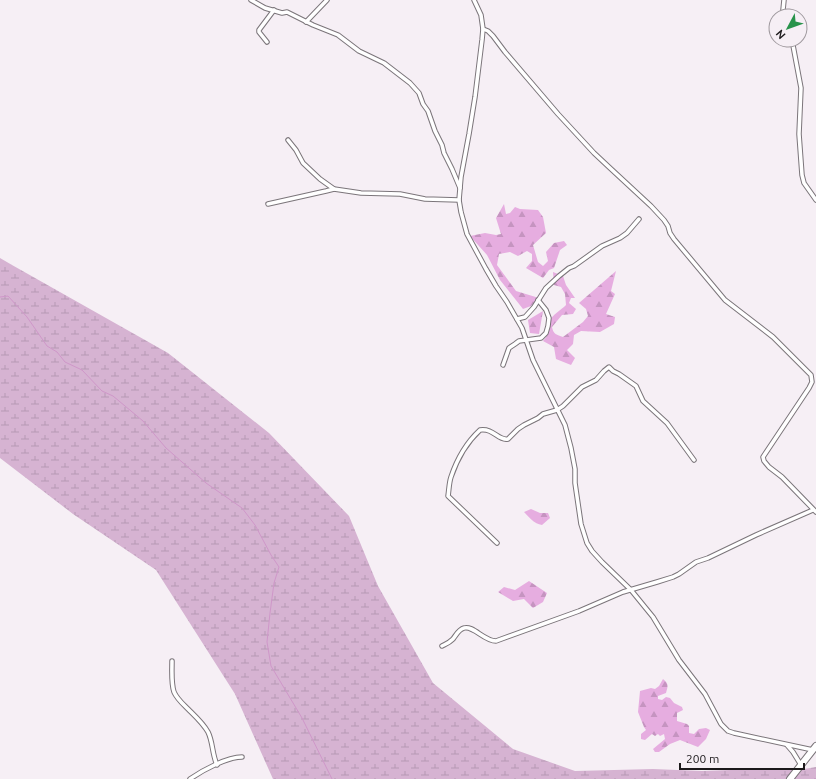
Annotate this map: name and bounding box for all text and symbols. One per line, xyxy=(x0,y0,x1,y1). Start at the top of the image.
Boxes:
north arrow xyxy=(768,8,808,48)
text: N xyxy=(773,28,788,42)
scale bar xyxy=(680,745,804,771)
text: 200 m xyxy=(686,752,719,765)

